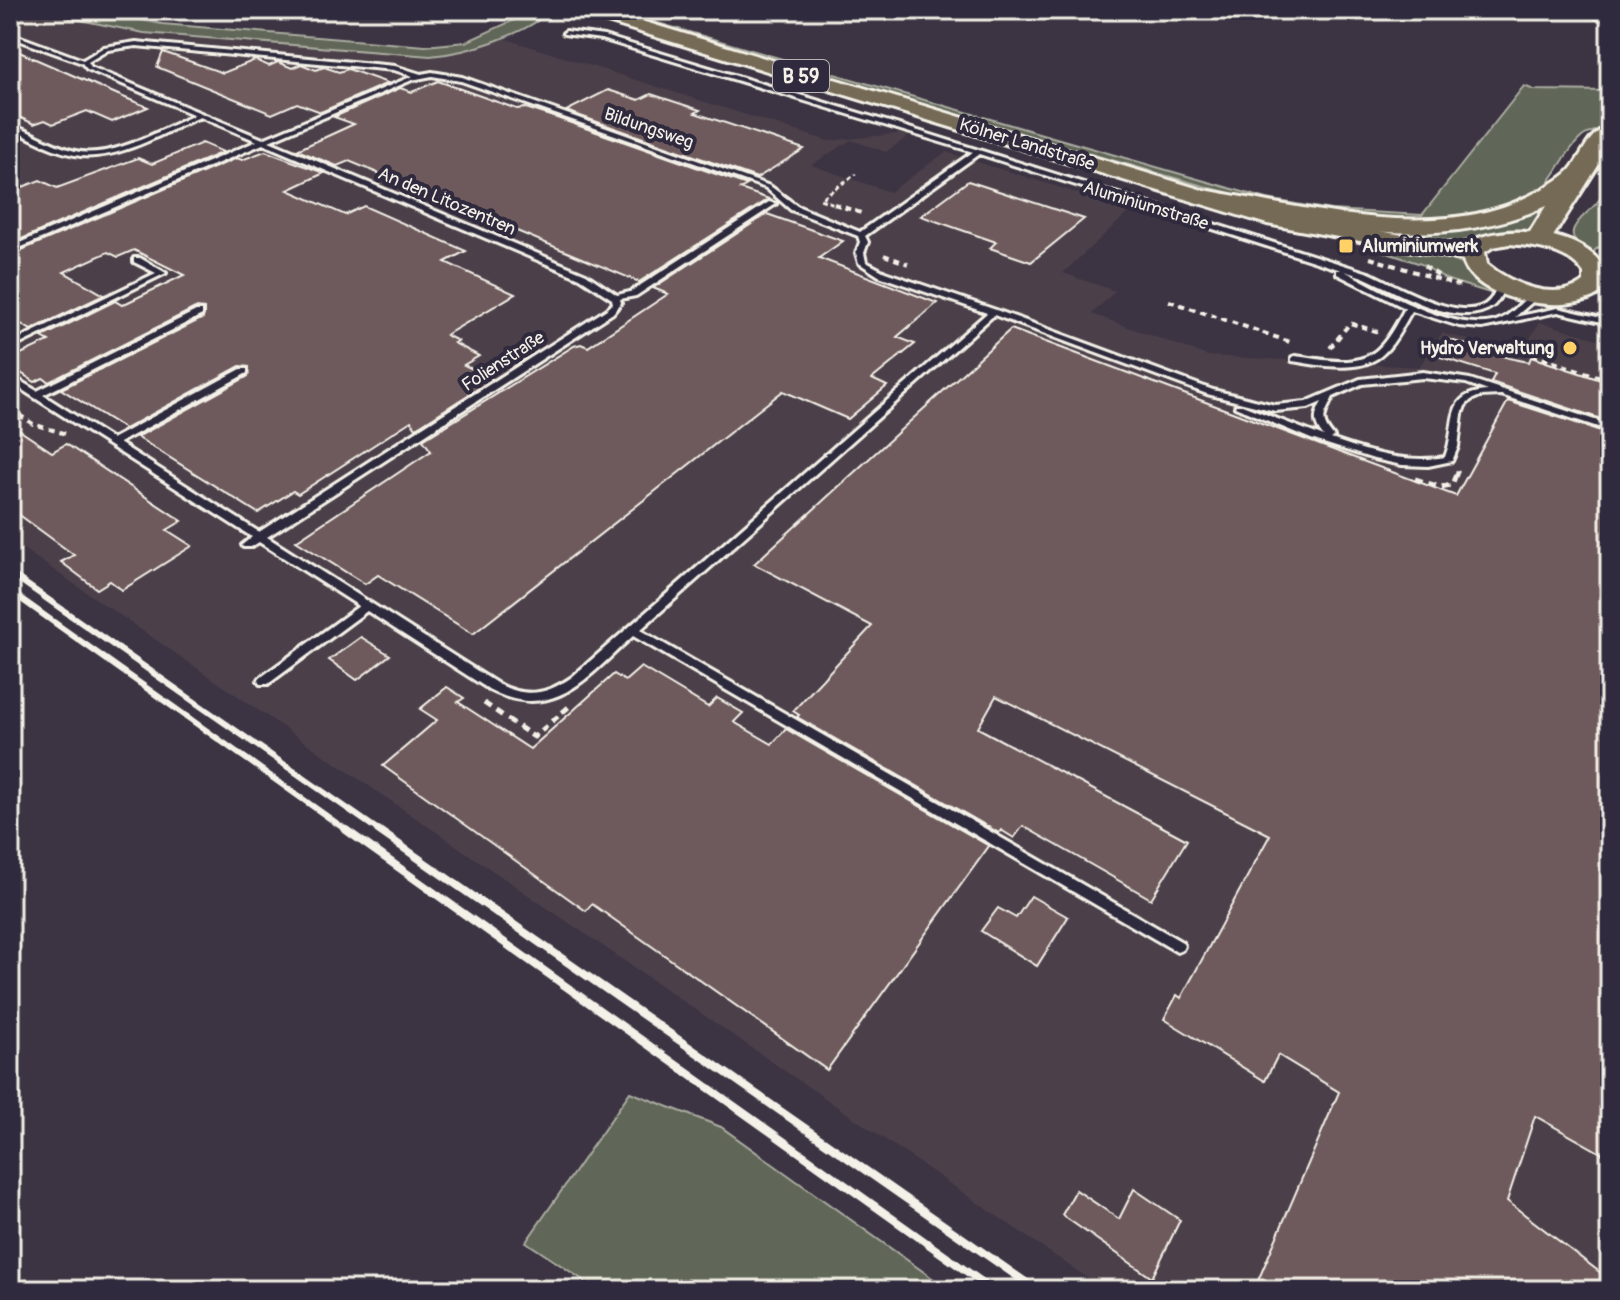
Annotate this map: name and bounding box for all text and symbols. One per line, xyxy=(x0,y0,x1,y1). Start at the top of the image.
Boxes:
road number: B 59 xyxy=(773,60,829,92)
street label: Bildungsweg xyxy=(601,102,697,154)
street label: Kölner Landstraße xyxy=(956,113,1097,176)
street label: An den Litozentren xyxy=(374,162,519,241)
street label: Aluminiumstraße xyxy=(1080,175,1211,236)
place label: Aluminiumwerk xyxy=(1362,235,1479,258)
marker: Aluminiumwerk xyxy=(1337,237,1355,255)
street label: Folienstraße xyxy=(457,326,549,397)
place label: Hydro Verwaltung xyxy=(1420,337,1554,360)
marker: Hydro Verwaltung xyxy=(1561,339,1579,357)

